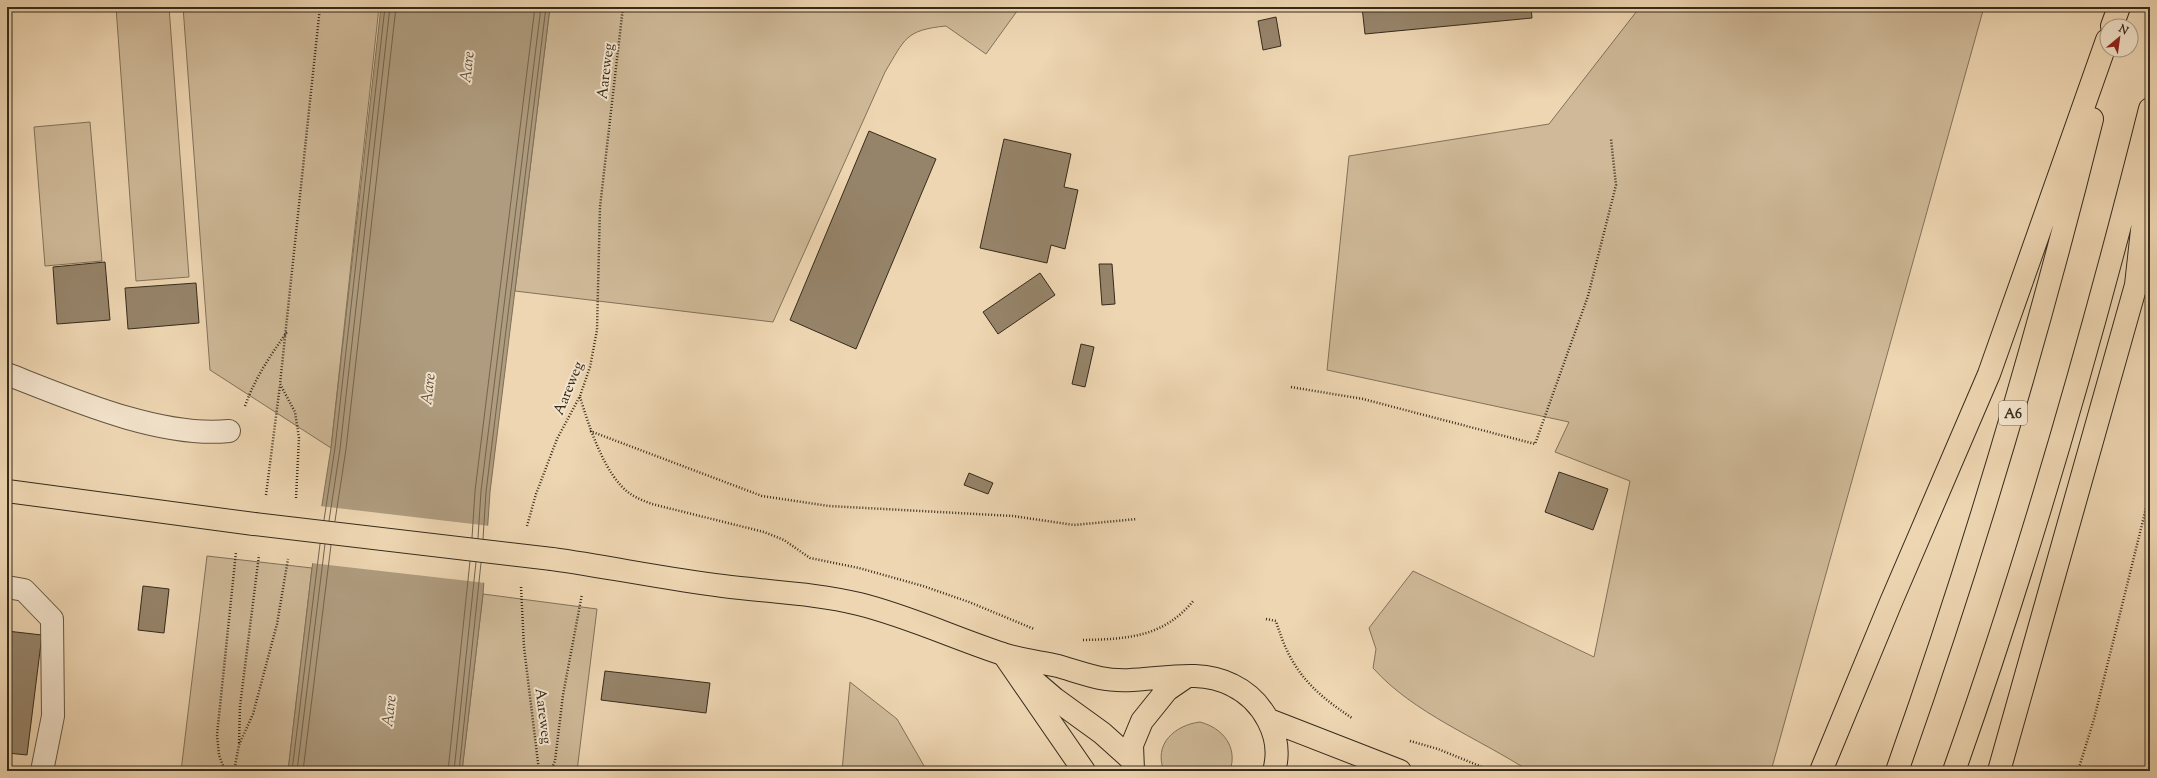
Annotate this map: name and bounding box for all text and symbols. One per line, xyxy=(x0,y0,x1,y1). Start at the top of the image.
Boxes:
north arrow xyxy=(2099,18,2139,58)
text: N xyxy=(2115,21,2131,39)
street label: Aareweg xyxy=(593,42,620,100)
water label: Aare xyxy=(455,50,482,84)
street label: Aareweg xyxy=(549,358,590,419)
water label: Aare xyxy=(416,372,443,406)
road number: A6 xyxy=(1999,401,2027,425)
street label: Aareweg xyxy=(529,687,556,745)
water label: Aare xyxy=(377,694,404,728)

